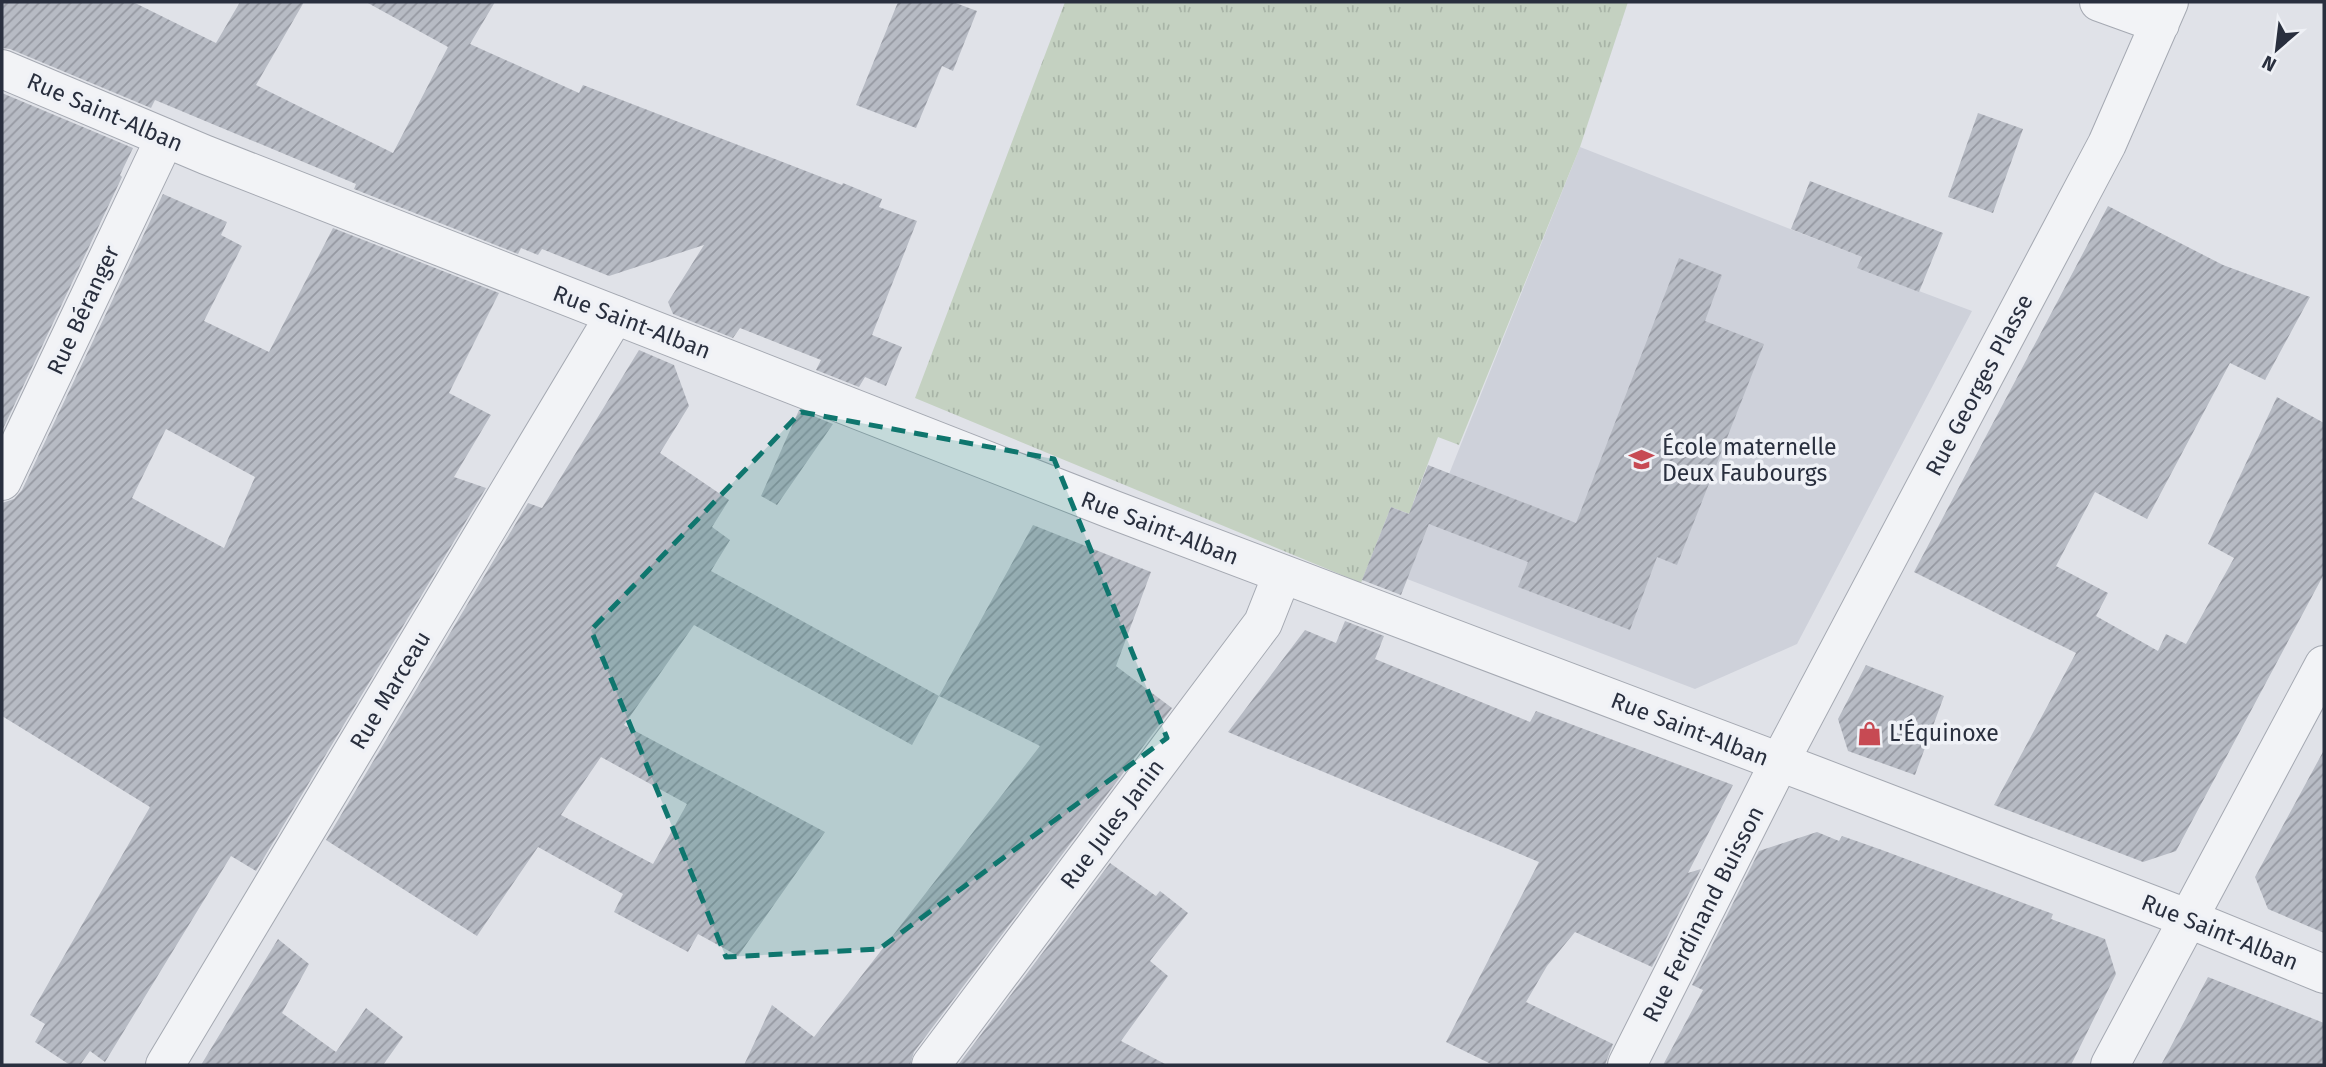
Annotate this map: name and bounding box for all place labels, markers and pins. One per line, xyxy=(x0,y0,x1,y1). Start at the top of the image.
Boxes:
place label: École maternelle Deux Faubourgs xyxy=(1662,432,1837,487)
school or university icon: École maternelle Deux Faubourgs xyxy=(1628,446,1656,474)
place label: L'Équinoxe xyxy=(1889,718,1999,747)
shop icon: L'Équinoxe xyxy=(1855,719,1883,747)

